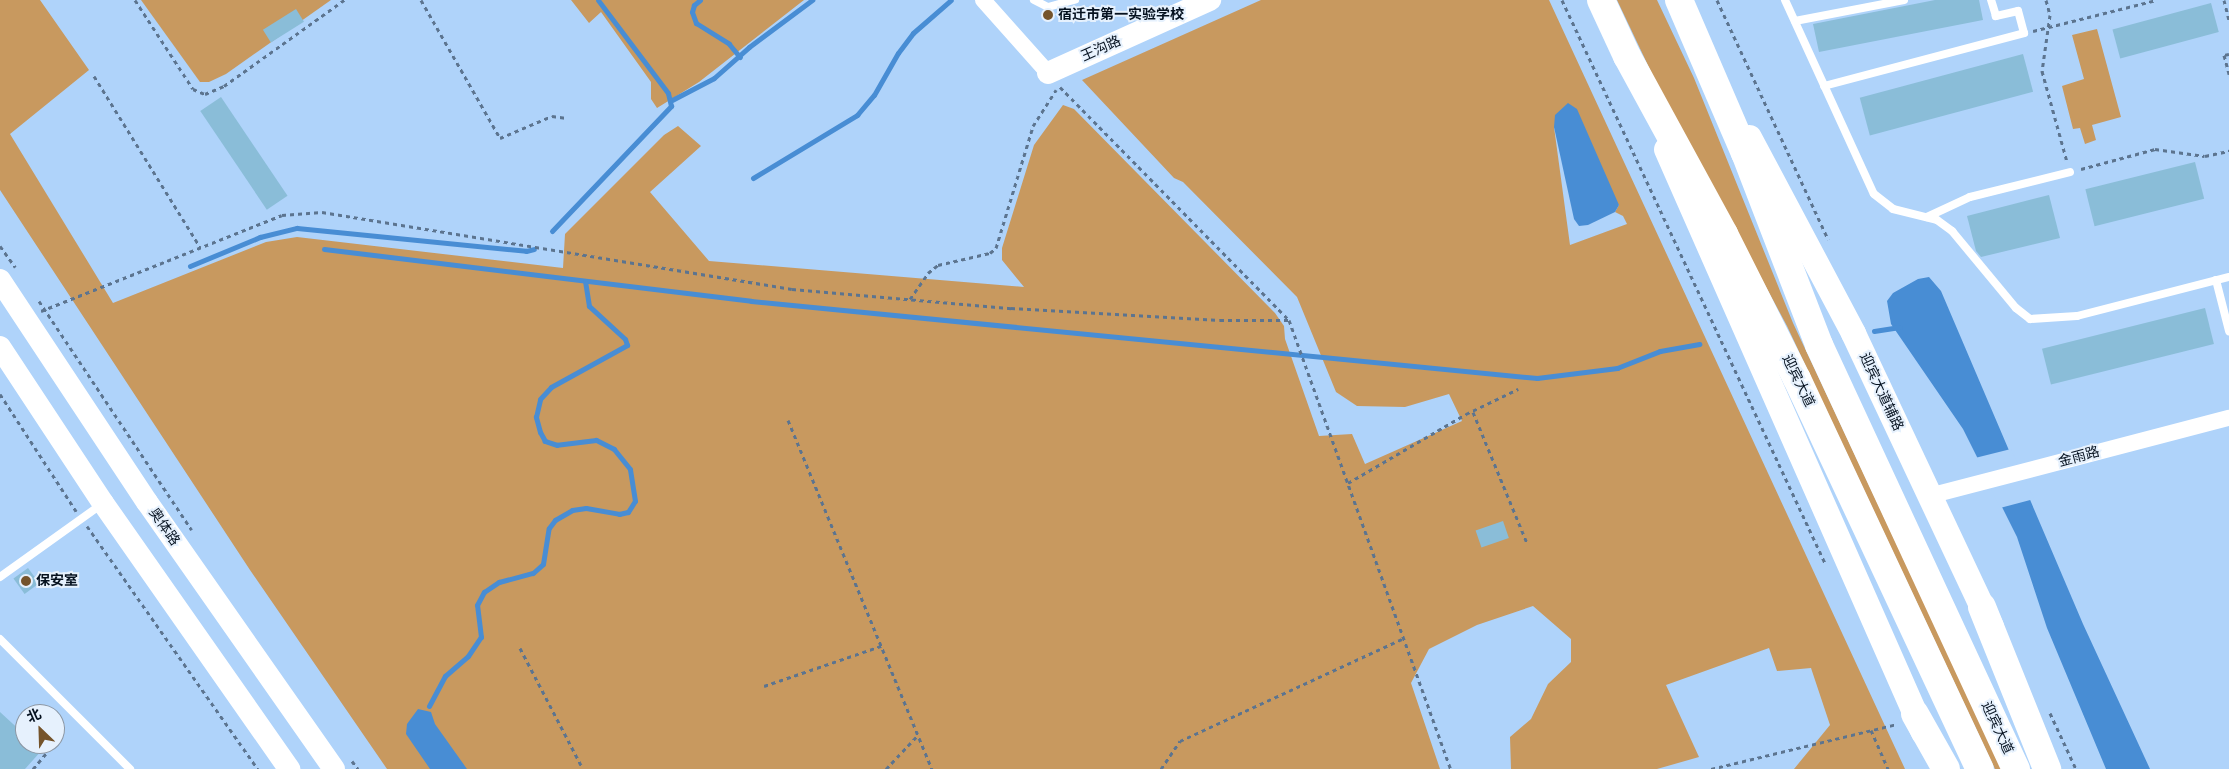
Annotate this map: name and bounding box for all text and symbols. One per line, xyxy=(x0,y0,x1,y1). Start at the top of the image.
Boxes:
place label: 宿迁市第一实验学校 xyxy=(1058,7,1184,23)
marker: 宿迁市第一实验学校 xyxy=(1042,9,1054,21)
street label: 王沟路 xyxy=(1078,33,1124,65)
street label: 迎宾大道辅路 xyxy=(1856,350,1906,434)
street label: 迎宾大道 xyxy=(1778,352,1818,410)
street label: 金雨路 xyxy=(2057,443,2101,471)
street label: 奥体路 xyxy=(145,505,183,549)
place label: 保安室 xyxy=(36,573,78,589)
marker: 保安室 xyxy=(20,575,32,587)
street label: 迎宾大道 xyxy=(1978,699,2016,757)
north arrow xyxy=(15,704,65,754)
text: 北 xyxy=(24,705,44,726)

